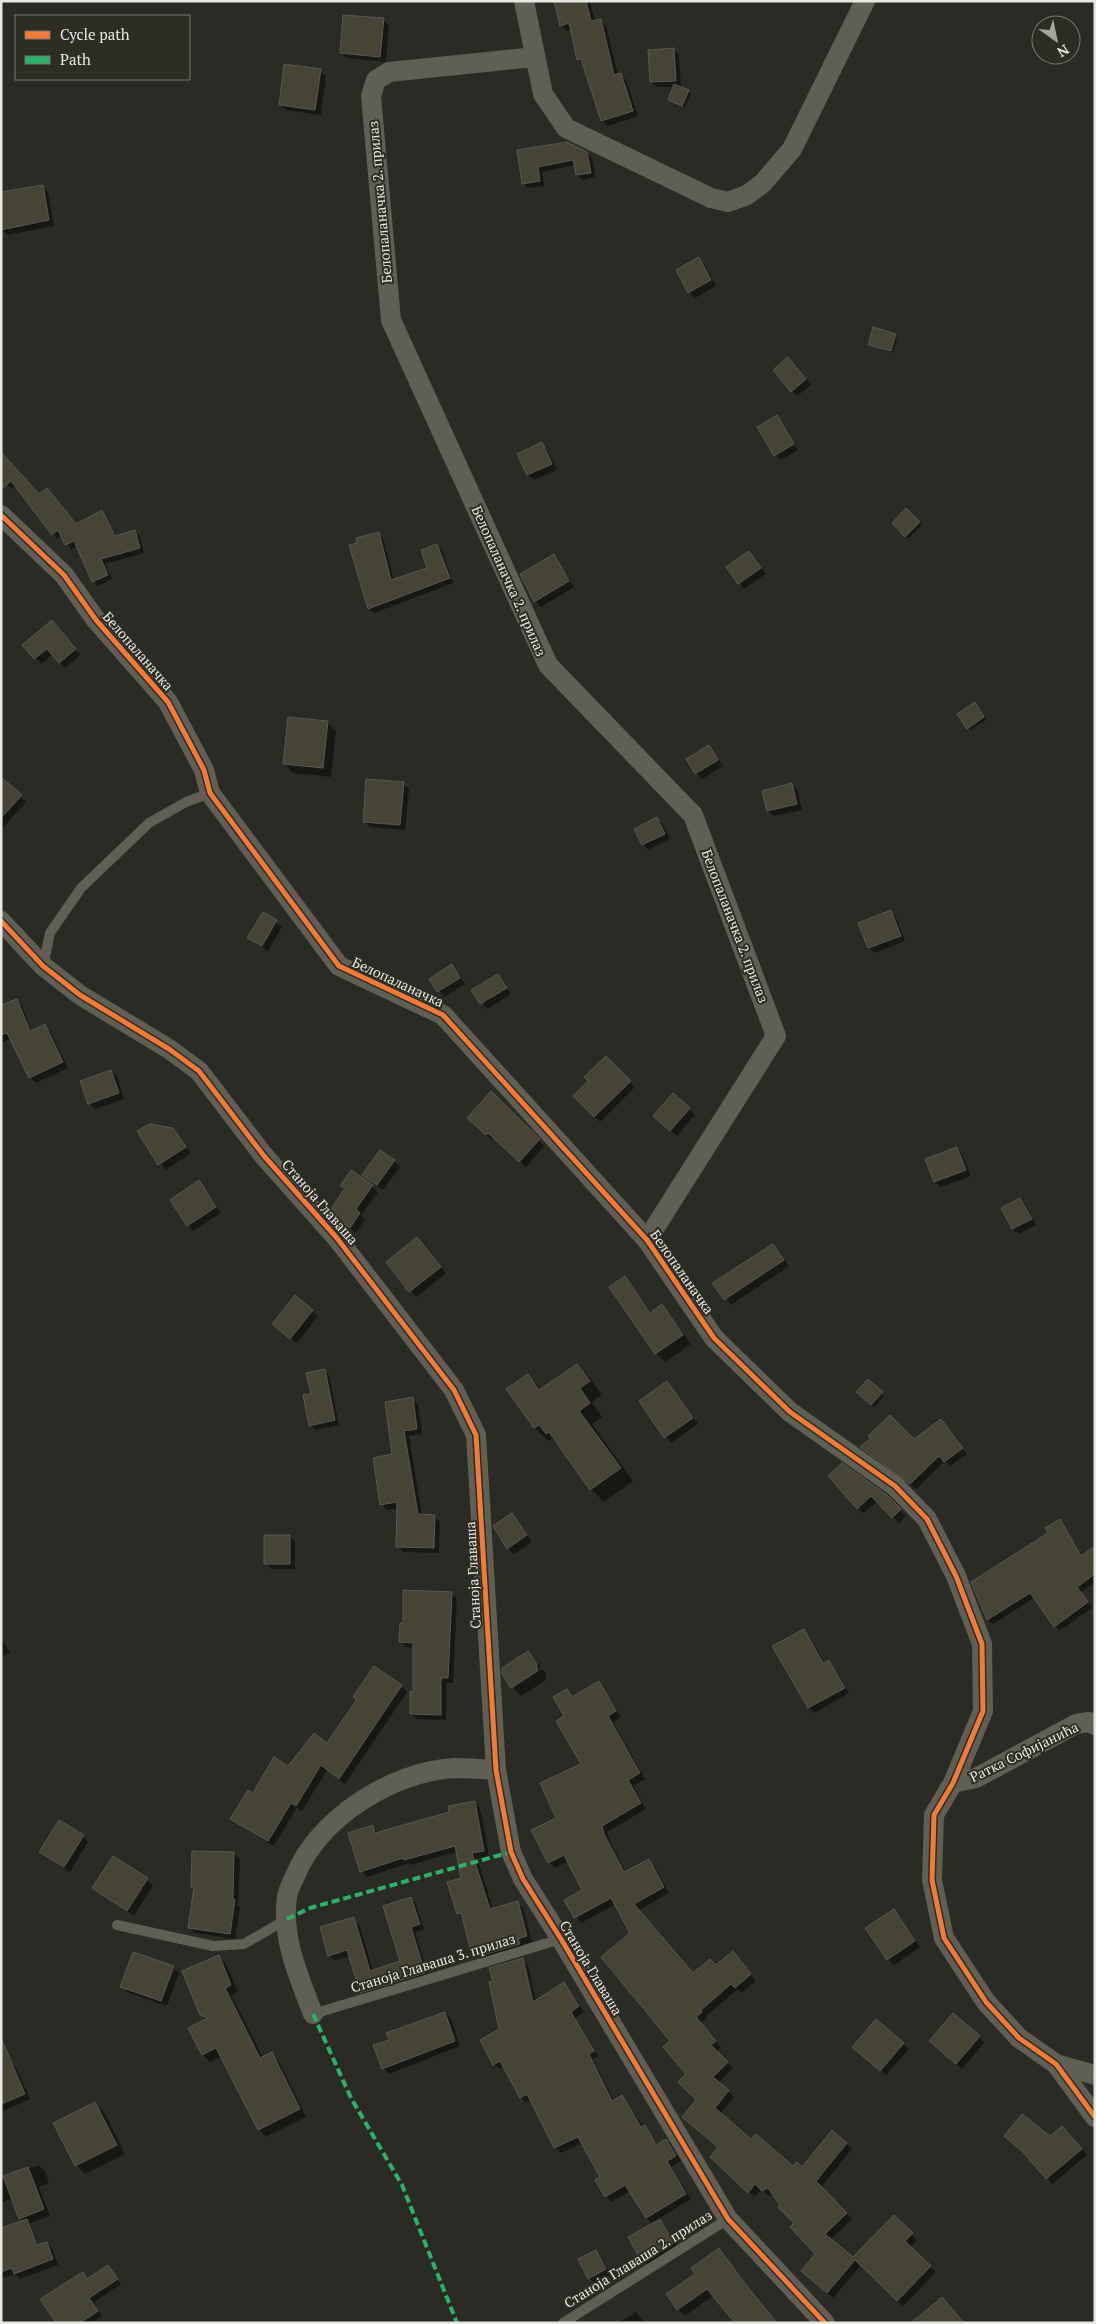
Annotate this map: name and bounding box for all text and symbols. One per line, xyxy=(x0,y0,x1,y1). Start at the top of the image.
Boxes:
legend xyxy=(15,15,190,80)
north arrow xyxy=(1031,15,1081,65)
text: Cycle path xyxy=(60,24,130,44)
text: N xyxy=(1053,40,1073,62)
text: Path xyxy=(60,49,91,69)
street label: Белопаланачка 2. прилаз xyxy=(363,120,396,284)
street label: Белопаланачка 2. прилаз xyxy=(468,503,551,659)
street label: Белопаланачка xyxy=(99,607,178,694)
street label: Белопаланачка 2. прилаз xyxy=(697,846,774,1005)
street label: Белопаланачка xyxy=(349,952,447,1011)
street label: Станоја Главаша xyxy=(278,1155,363,1248)
street label: Белопаланачка xyxy=(646,1226,719,1318)
street label: Станоја Главаша xyxy=(460,1521,485,1629)
street label: Ратка Софијанића xyxy=(966,1717,1081,1786)
street label: Станоја Главаша xyxy=(556,1917,627,2019)
street label: Станоја Главаша 3. прилаз xyxy=(348,1928,518,1997)
street label: Станоја Главаша 2. прилаз xyxy=(560,2205,715,2312)

